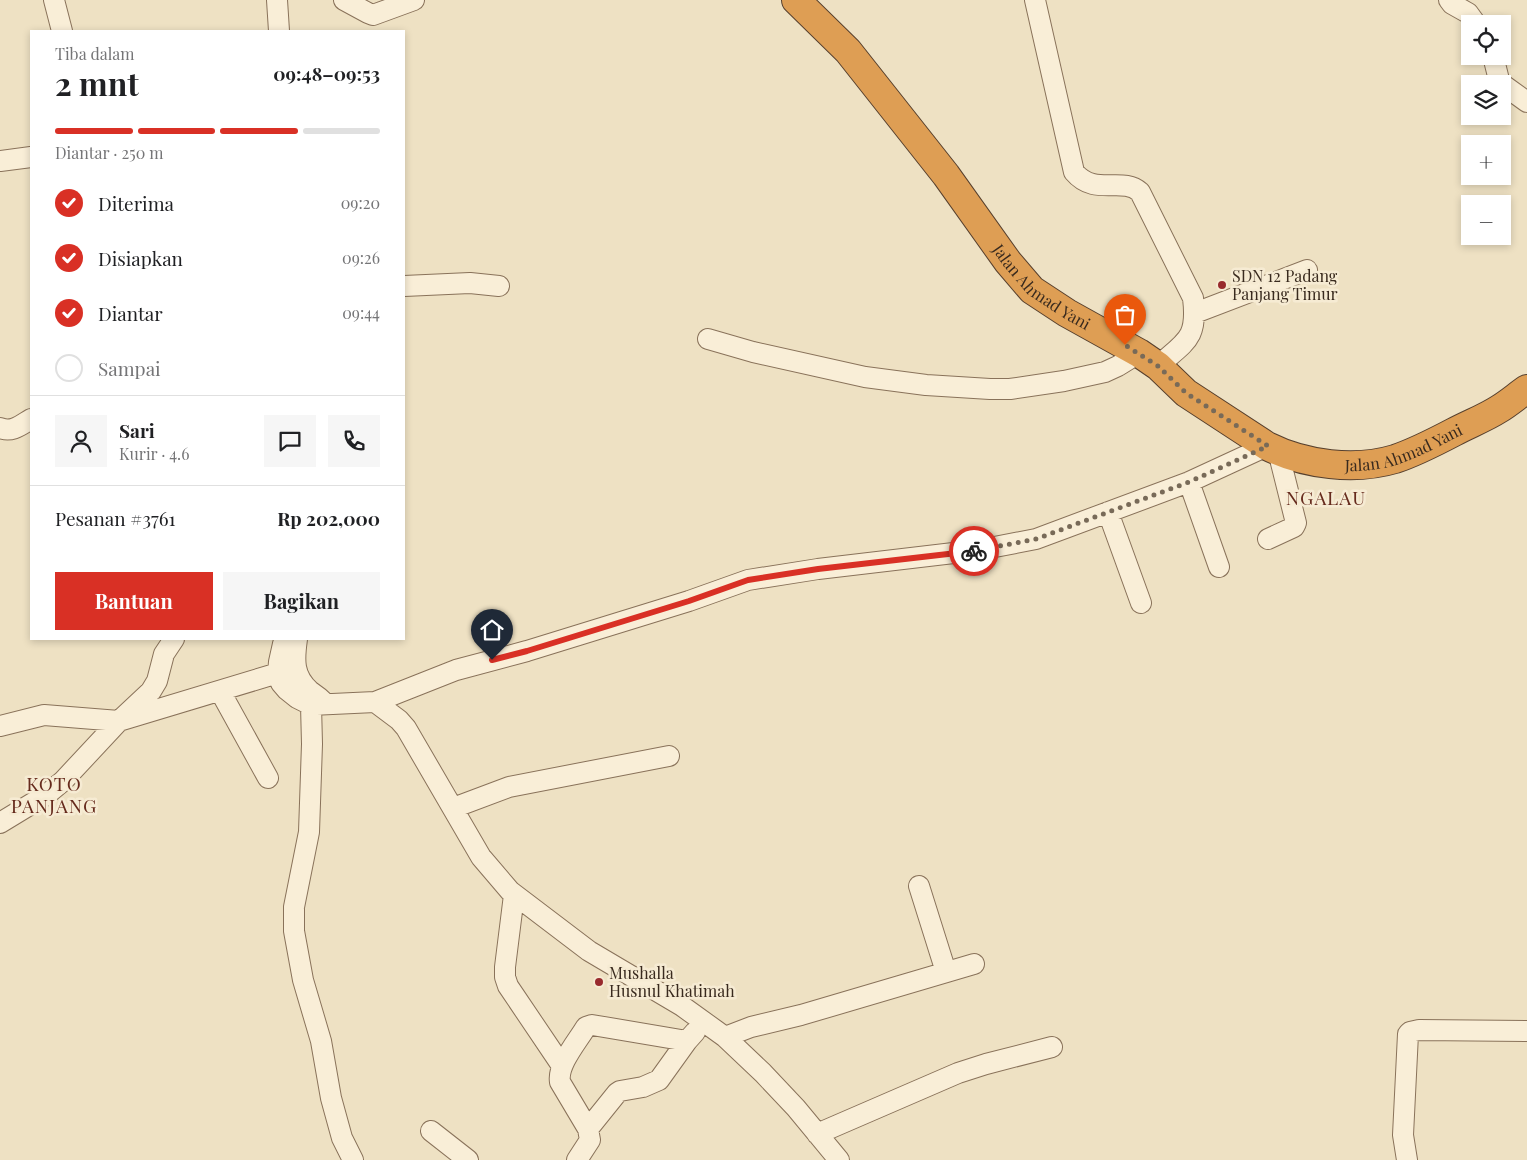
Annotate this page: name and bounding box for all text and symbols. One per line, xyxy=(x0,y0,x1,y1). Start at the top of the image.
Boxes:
map controls xyxy=(1461,15,1511,245)
button: locate xyxy=(1461,15,1511,65)
text: Tiba dalam xyxy=(55,43,134,64)
text: 09:48–09:53 xyxy=(273,60,380,86)
text: 2 mnt xyxy=(55,61,139,104)
button: layers xyxy=(1461,75,1511,125)
button: + xyxy=(1461,135,1511,185)
text: Diantar · 250 m xyxy=(55,142,163,163)
icon: check xyxy=(55,189,83,217)
text: Diterima xyxy=(98,190,174,216)
text: 09:20 xyxy=(341,192,380,213)
button: − xyxy=(1461,195,1511,245)
street label: Jalan Ahmad Yani xyxy=(988,239,1095,334)
icon: check xyxy=(55,244,83,272)
text: Disiapkan xyxy=(98,245,183,271)
text: 09:26 xyxy=(342,247,380,268)
place label: SDN 12 Padang Panjang Timur xyxy=(1232,265,1338,304)
marker: SDN 12 Padang Panjang Timur xyxy=(1216,279,1228,291)
pin xyxy=(1104,294,1146,345)
icon: check xyxy=(55,299,83,327)
text: Diantar xyxy=(98,300,163,326)
icon: bag xyxy=(1111,301,1139,329)
text: 09:44 xyxy=(342,302,380,323)
text: Sampai xyxy=(98,355,161,381)
button: person xyxy=(55,415,107,467)
button: chat xyxy=(264,415,316,467)
button: phone xyxy=(328,415,380,467)
text: Sari xyxy=(119,417,155,443)
street label: Jalan Ahmad Yani xyxy=(1344,418,1466,475)
text: Kurir · 4.6 xyxy=(119,443,189,464)
district label: NGALAU xyxy=(1286,484,1366,510)
text: Pesanan #3761 xyxy=(55,505,176,531)
text: Rp 202,000 xyxy=(277,505,380,531)
courier xyxy=(949,526,999,576)
icon: bike xyxy=(960,537,988,565)
button: Bantuan xyxy=(55,572,213,630)
button: Bagikan xyxy=(223,572,380,630)
pin xyxy=(471,609,513,660)
icon: home xyxy=(478,616,506,644)
district label: KOTO PANJANG xyxy=(11,770,97,818)
place label: Mushalla Husnul Khatimah xyxy=(609,962,735,1001)
marker: Mushalla Husnul Khatimah xyxy=(593,976,605,988)

